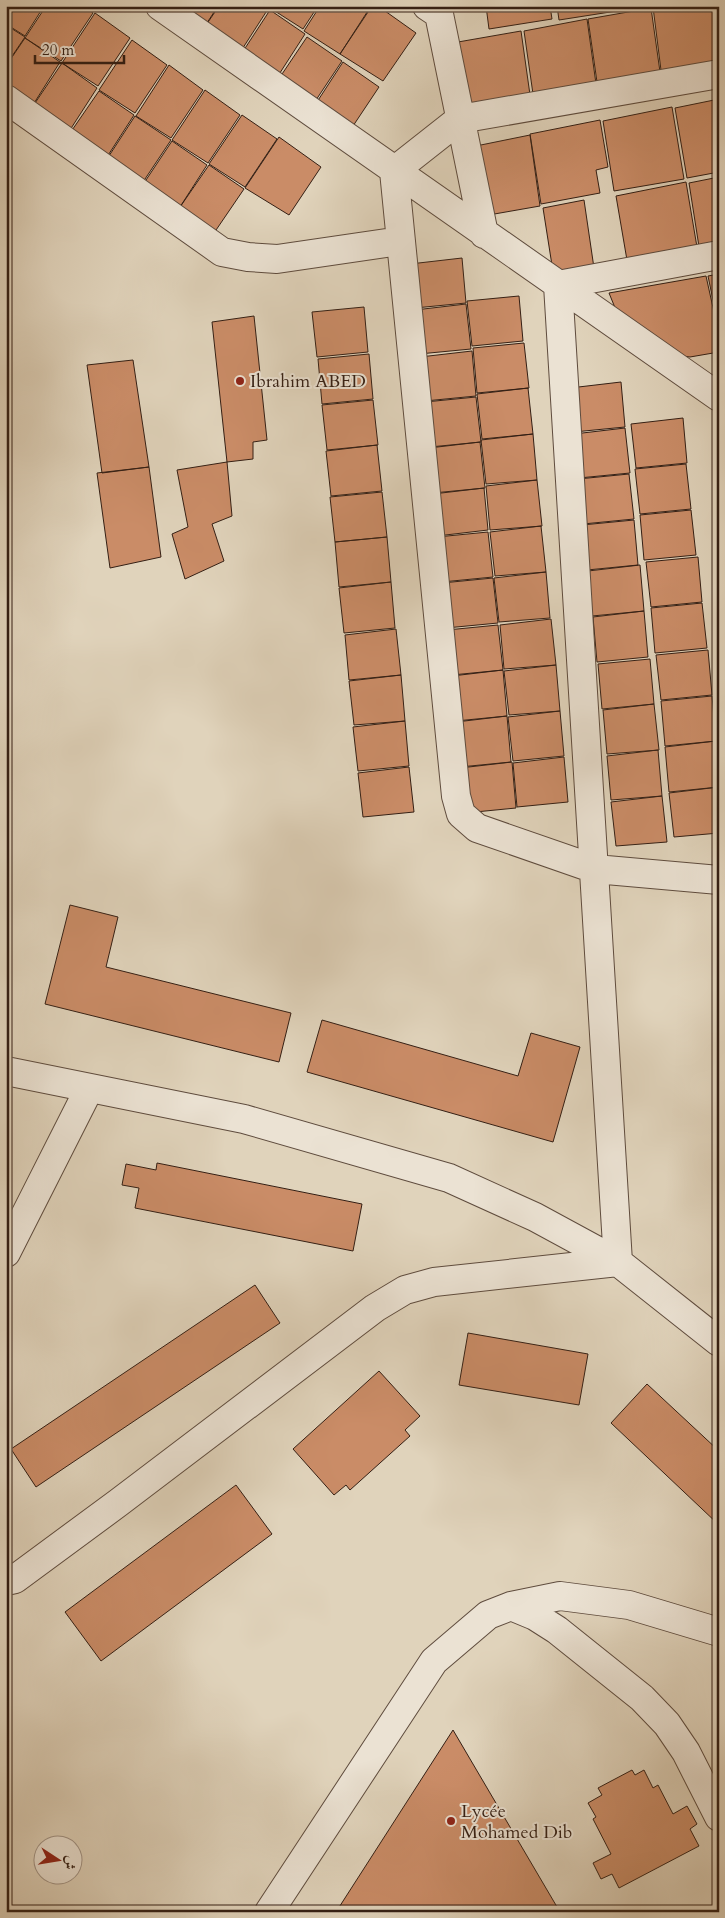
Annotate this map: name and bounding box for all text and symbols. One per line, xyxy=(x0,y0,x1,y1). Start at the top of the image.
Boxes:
scale bar xyxy=(35,32,124,64)
text: 20 m xyxy=(42,40,74,60)
place label: Ibrahim ABED xyxy=(250,369,366,394)
marker: Ibrahim ABED xyxy=(234,375,246,387)
place label: Lycée Mohamed Dib xyxy=(461,1799,573,1845)
marker: Lycée Mohamed Dib xyxy=(445,1815,457,1827)
north arrow xyxy=(32,1836,82,1886)
text: ش xyxy=(59,1854,81,1871)

